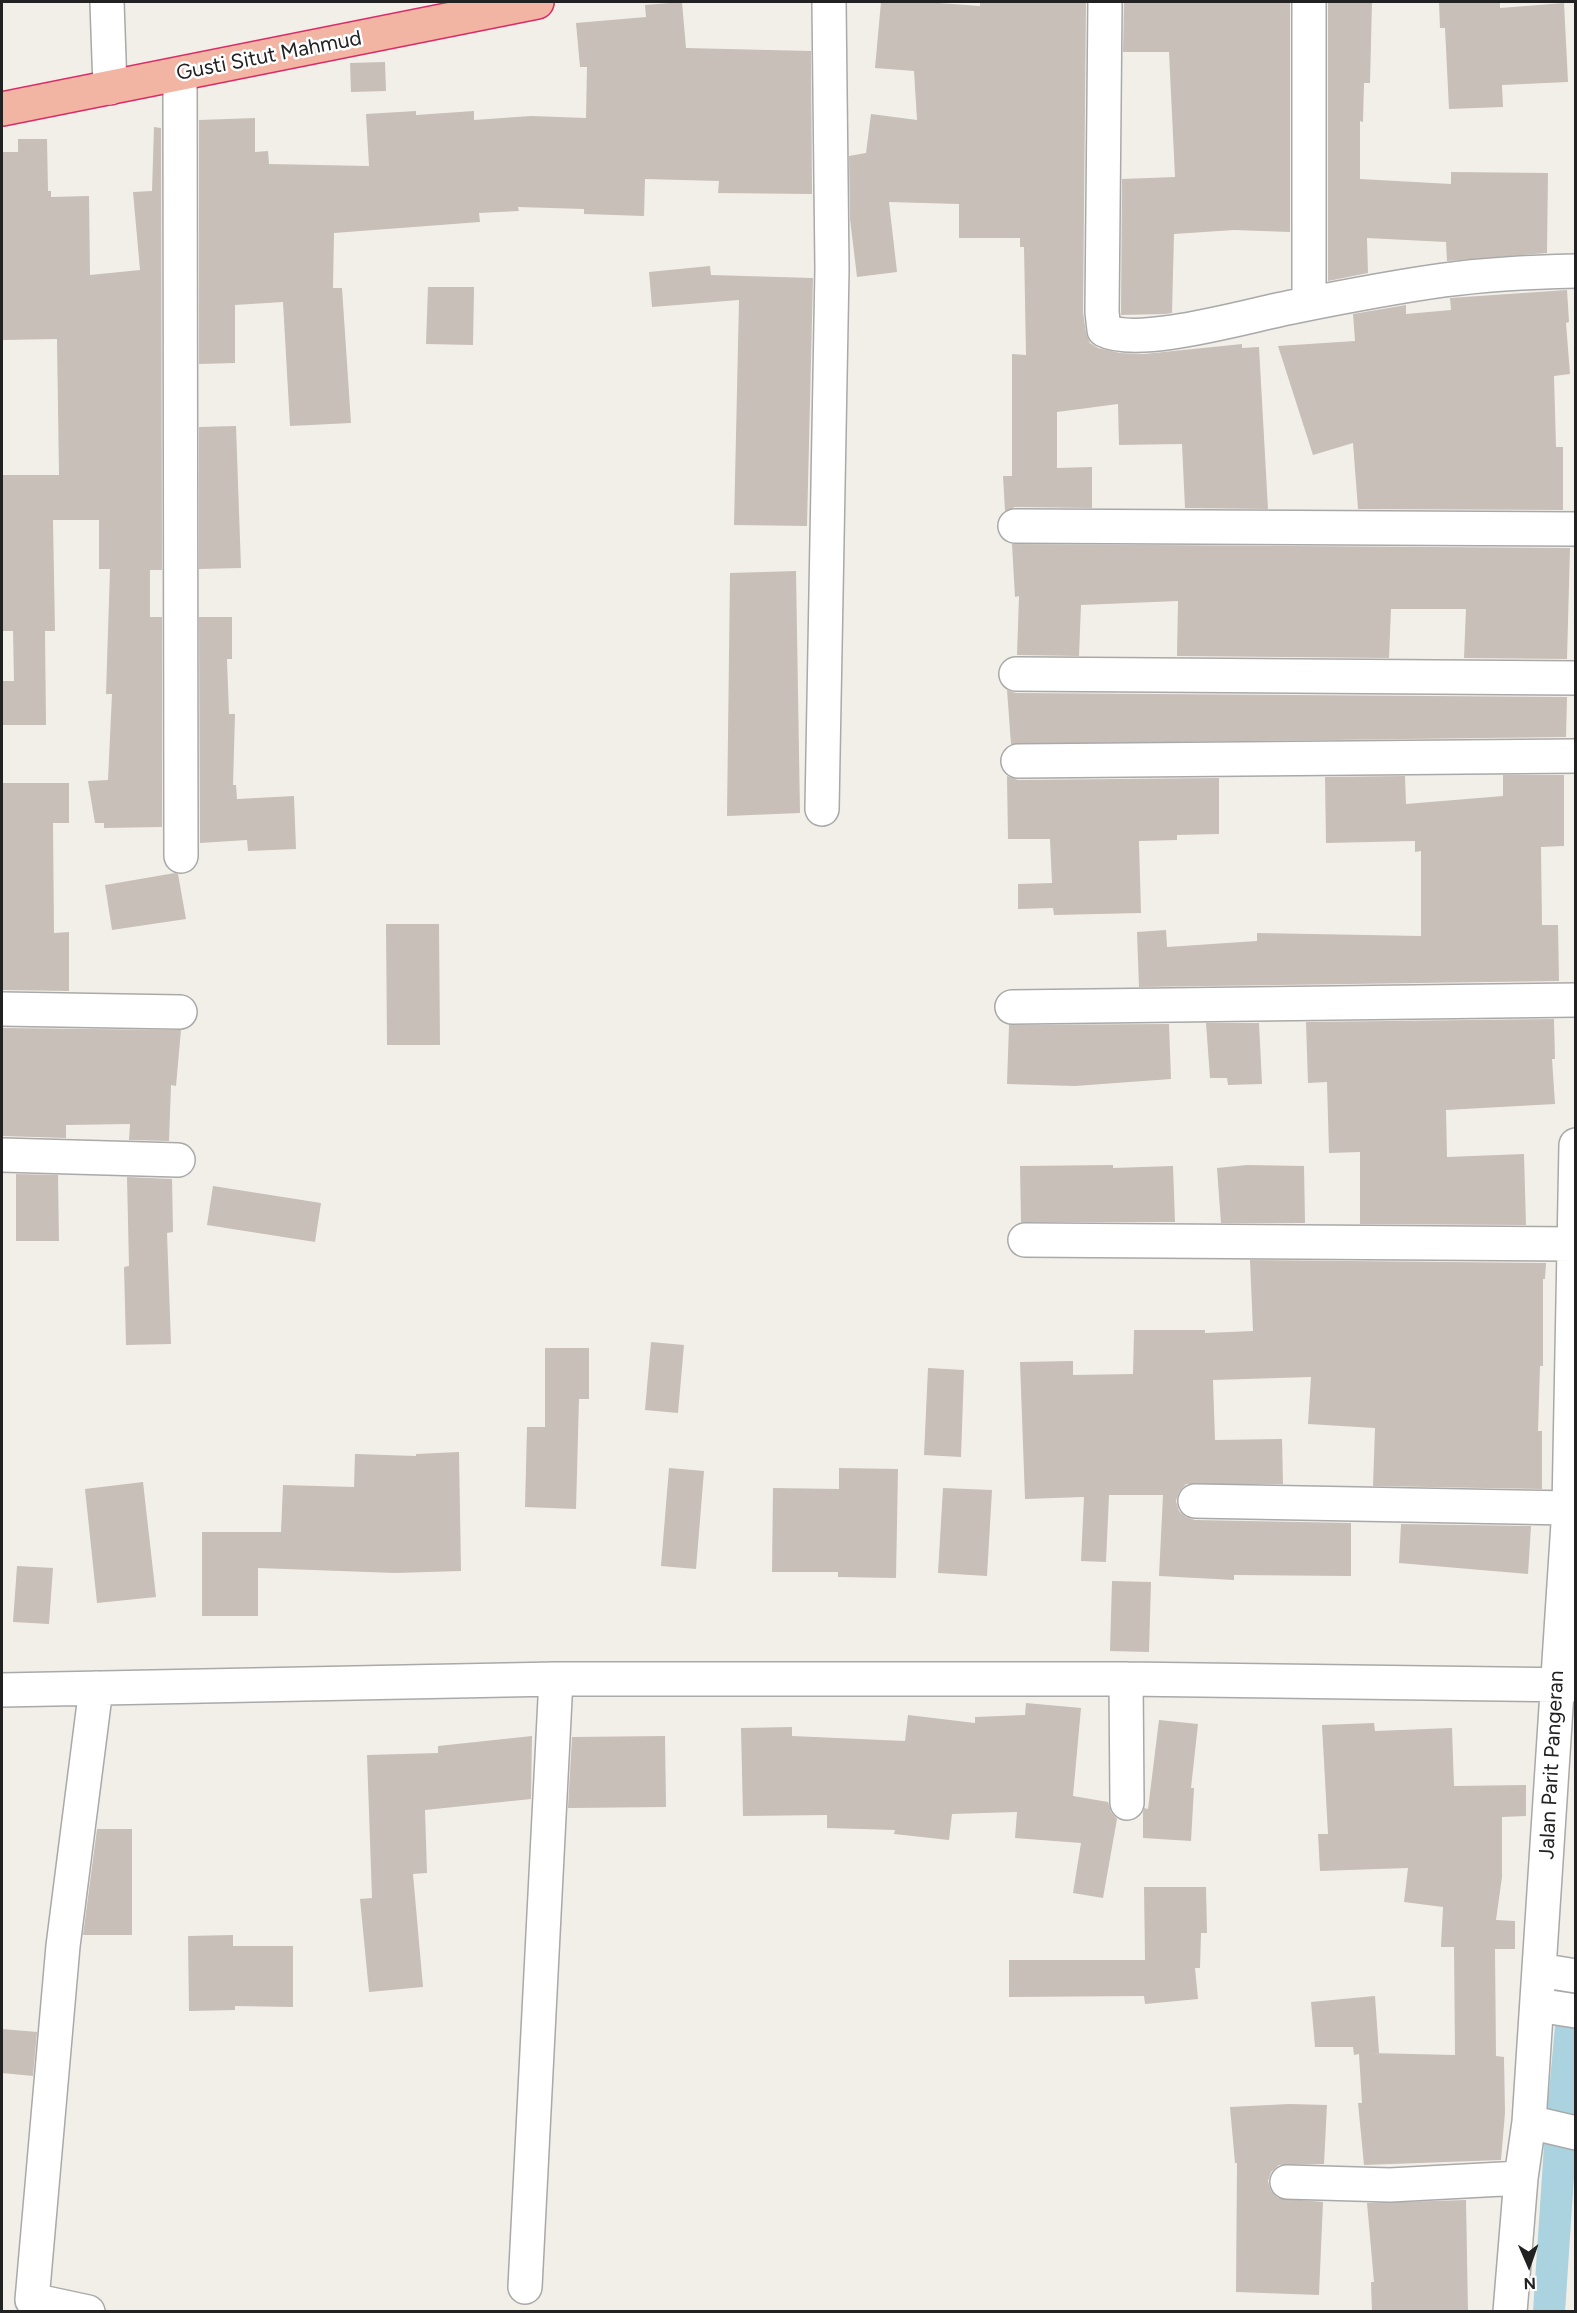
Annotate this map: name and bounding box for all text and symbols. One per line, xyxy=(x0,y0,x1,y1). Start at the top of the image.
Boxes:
street label: Gusti Situt Mahmud xyxy=(174,26,364,86)
street label: Jalan Parit Pangeran xyxy=(1534,1670,1570,1860)
north arrow xyxy=(1499,2235,1559,2295)
text: N xyxy=(1523,2274,1536,2293)

